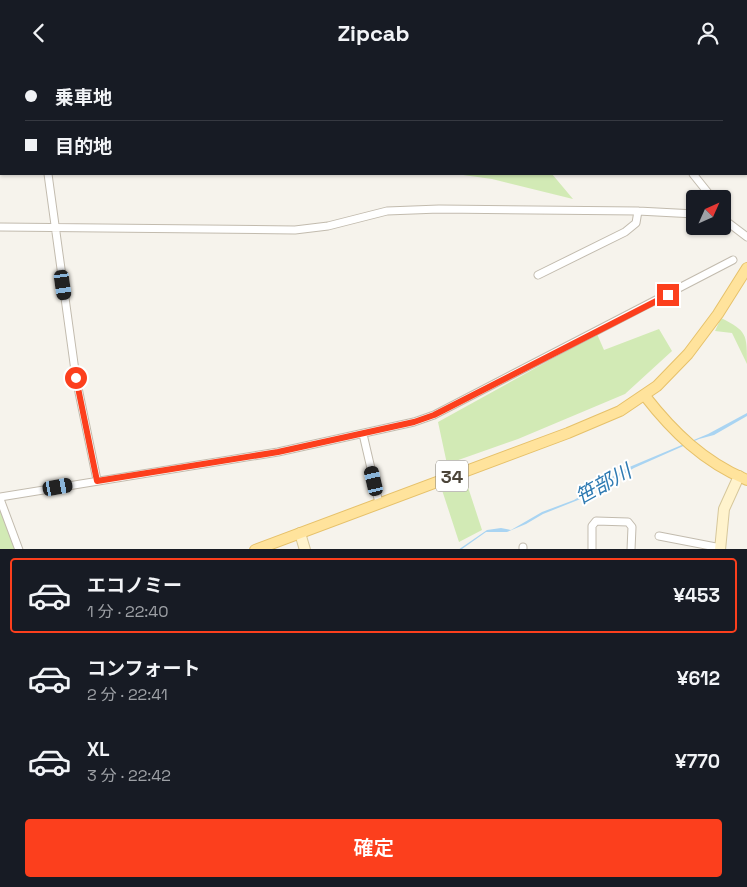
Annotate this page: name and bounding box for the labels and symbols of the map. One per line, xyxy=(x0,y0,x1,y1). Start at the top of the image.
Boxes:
north arrow xyxy=(686,190,731,235)
car xyxy=(53,269,72,301)
route end xyxy=(657,284,679,306)
route start xyxy=(65,367,87,389)
water label: 笹部川 xyxy=(570,457,637,510)
road number: 34 xyxy=(436,461,468,491)
car xyxy=(363,465,384,497)
car xyxy=(41,477,74,497)

